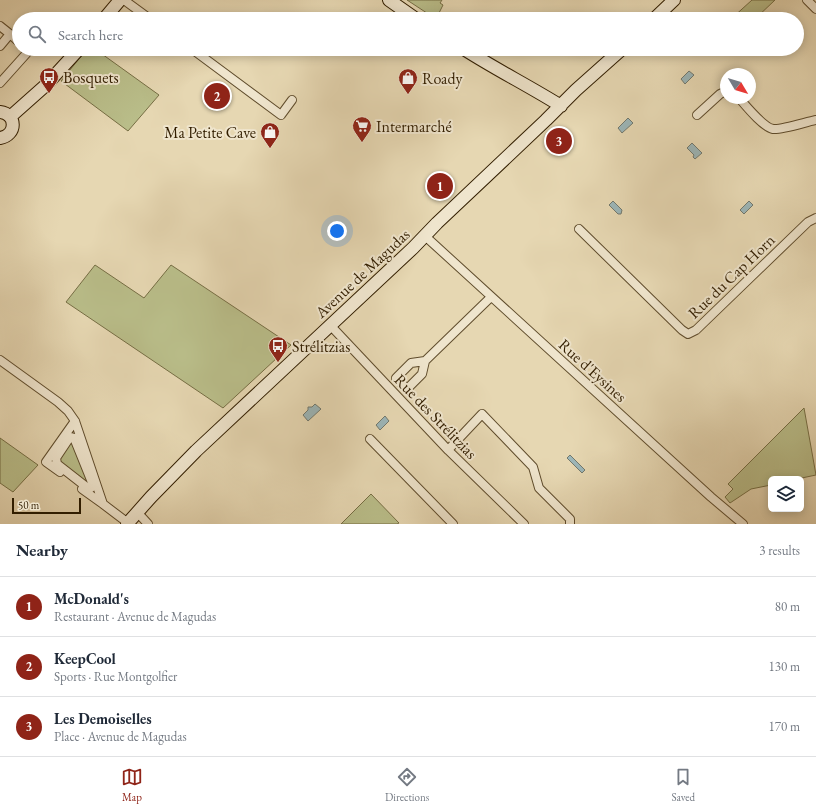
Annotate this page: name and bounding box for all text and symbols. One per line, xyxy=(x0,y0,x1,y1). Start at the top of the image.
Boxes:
search box xyxy=(12,12,804,56)
icon: search xyxy=(26,23,48,45)
text: Search here xyxy=(58,25,123,44)
bus stop icon: Bosquets xyxy=(38,66,60,94)
place label: Bosquets xyxy=(63,67,119,88)
shop icon: Roady xyxy=(397,67,419,95)
place label: Roady xyxy=(422,68,463,89)
north arrow xyxy=(720,68,756,104)
pin: 2 xyxy=(204,81,230,111)
supermarket icon: Intermarché xyxy=(351,115,373,143)
place label: Intermarché xyxy=(376,116,452,137)
shop icon: Ma Petite Cave xyxy=(259,121,281,149)
place label: Ma Petite Cave xyxy=(164,122,256,143)
pin: 3 xyxy=(546,126,572,156)
pin: 1 xyxy=(427,171,453,201)
your location xyxy=(327,221,347,241)
street label: Avenue de Magudas xyxy=(310,224,414,323)
street label: Rue du Cap Horn xyxy=(683,229,780,323)
street label: Rue d'Eysines xyxy=(554,334,631,407)
bus stop icon: Strélitzias xyxy=(267,335,289,363)
place label: Strélitzias xyxy=(292,336,350,357)
street label: Rue des Strélitzias xyxy=(390,369,482,463)
map controls xyxy=(768,476,804,512)
button: layers xyxy=(768,476,804,512)
scale bar xyxy=(12,496,81,515)
text: 50 m xyxy=(18,498,39,512)
text: Nearby xyxy=(16,539,68,561)
text: 3 results xyxy=(759,542,800,559)
text: McDonald's xyxy=(54,589,129,608)
text: 1 xyxy=(26,598,32,615)
text: 80 m xyxy=(775,598,800,615)
text: Restaurant · Avenue de Magudas xyxy=(54,608,216,625)
text: KeepCool xyxy=(54,649,116,668)
text: 2 xyxy=(26,658,32,675)
text: 130 m xyxy=(769,658,800,675)
text: Sports · Rue Montgolfier xyxy=(54,668,177,685)
text: Les Demoiselles xyxy=(54,709,152,728)
text: 3 xyxy=(26,718,32,735)
text: 170 m xyxy=(769,718,800,735)
text: Place · Avenue de Magudas xyxy=(54,728,187,745)
tab: Map xyxy=(121,766,143,804)
tab: Directions xyxy=(385,766,429,804)
tab: Saved xyxy=(671,766,695,804)

